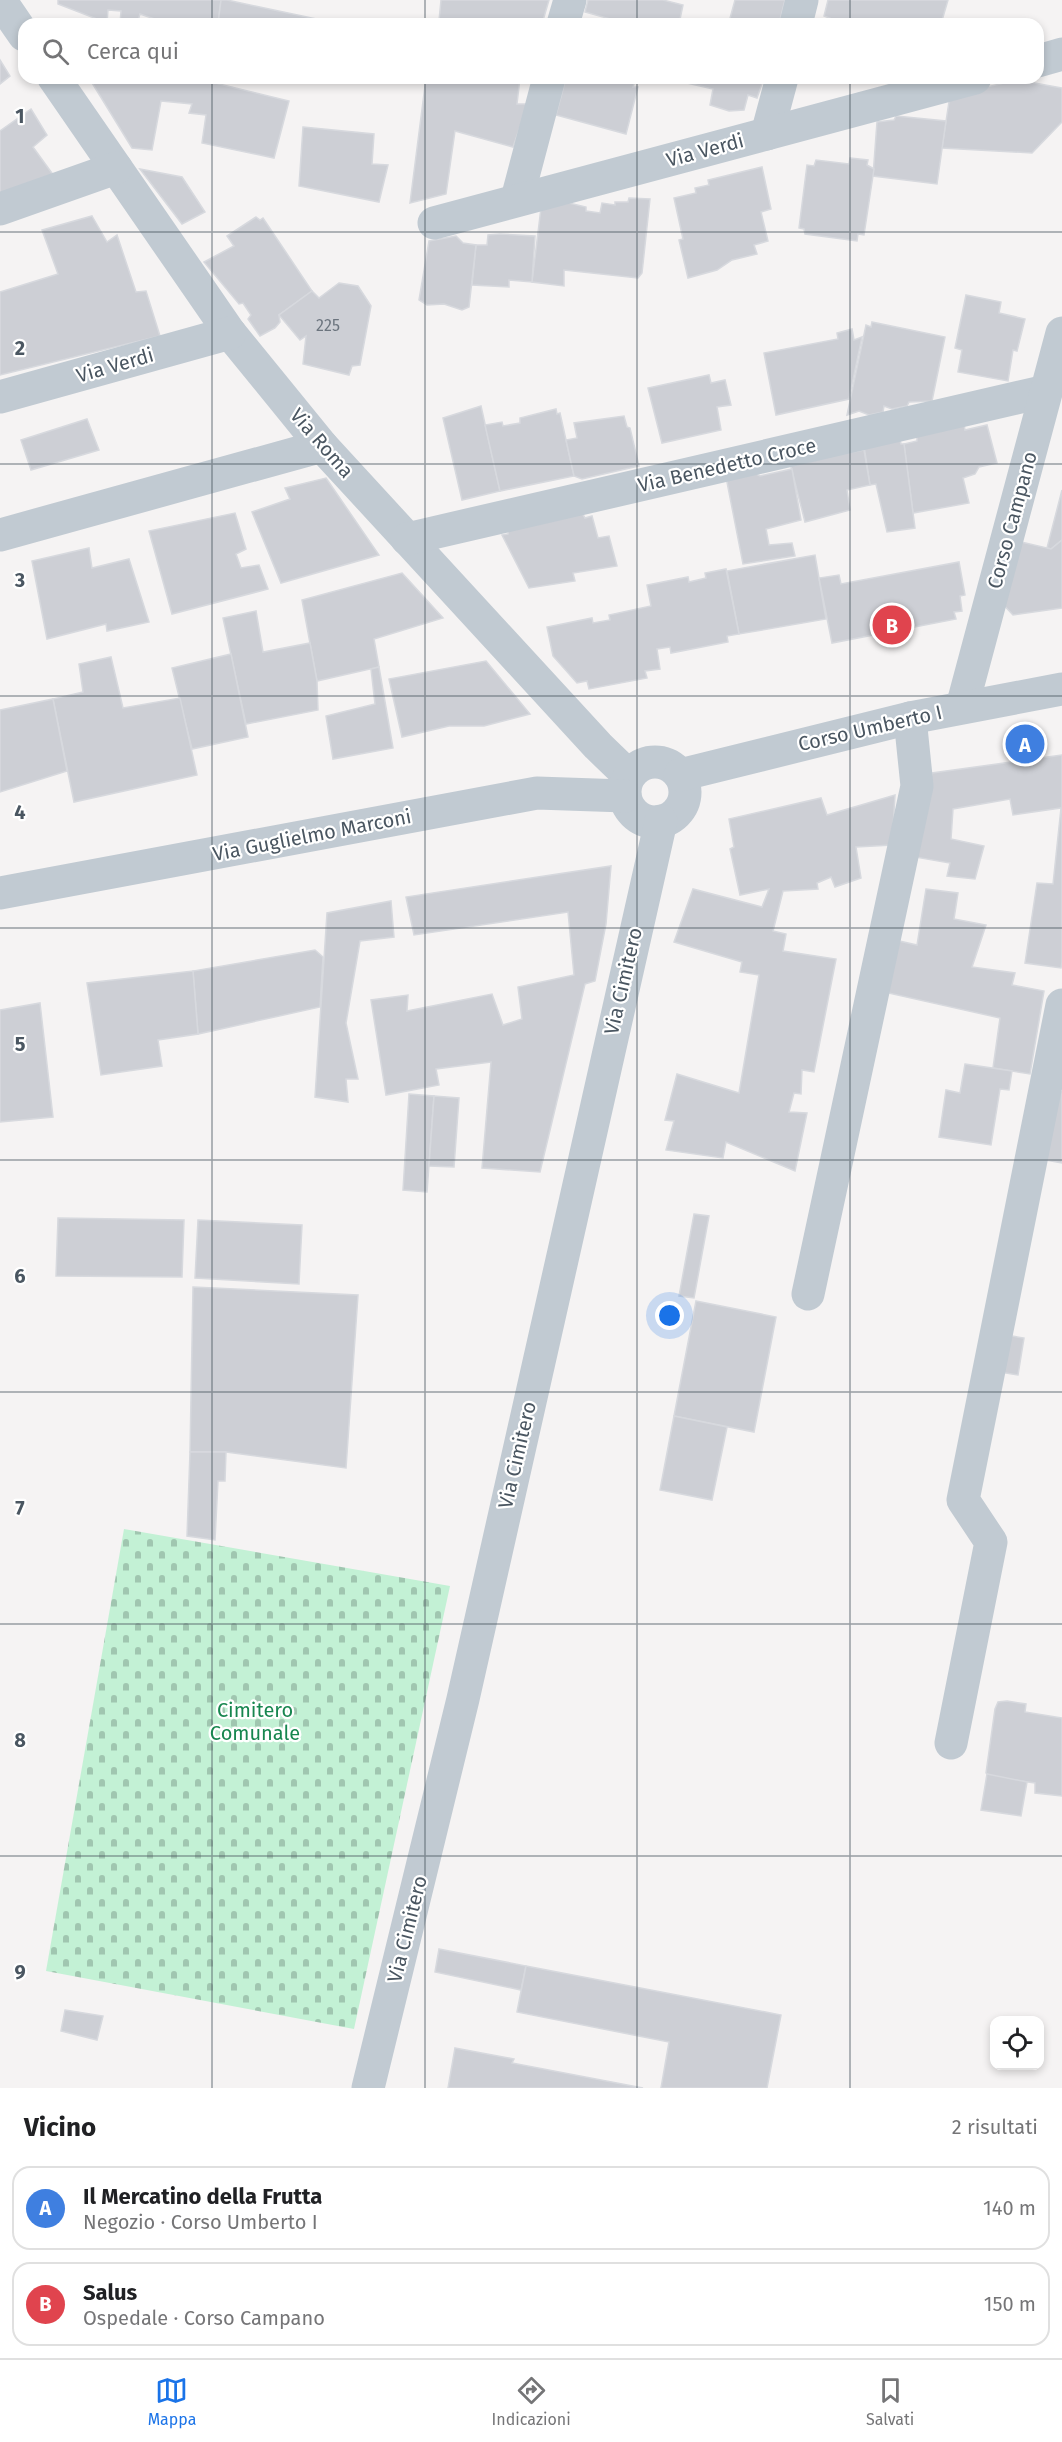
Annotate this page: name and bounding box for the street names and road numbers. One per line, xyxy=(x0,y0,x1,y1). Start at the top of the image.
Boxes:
street label: Via Verdi xyxy=(664,128,746,172)
street label: Via Verdi xyxy=(74,343,156,387)
street label: Via Roma xyxy=(285,403,359,483)
street label: Via Benedetto Croce xyxy=(635,433,819,497)
street label: Corso Campano xyxy=(982,449,1042,591)
street label: Corso Umberto I xyxy=(796,700,944,756)
street label: Via Guglielmo Marconi xyxy=(211,804,413,866)
street label: Via Cimitero xyxy=(599,925,647,1037)
street label: Via Cimitero xyxy=(493,1399,541,1511)
street label: Via Cimitero xyxy=(382,1873,432,1985)

